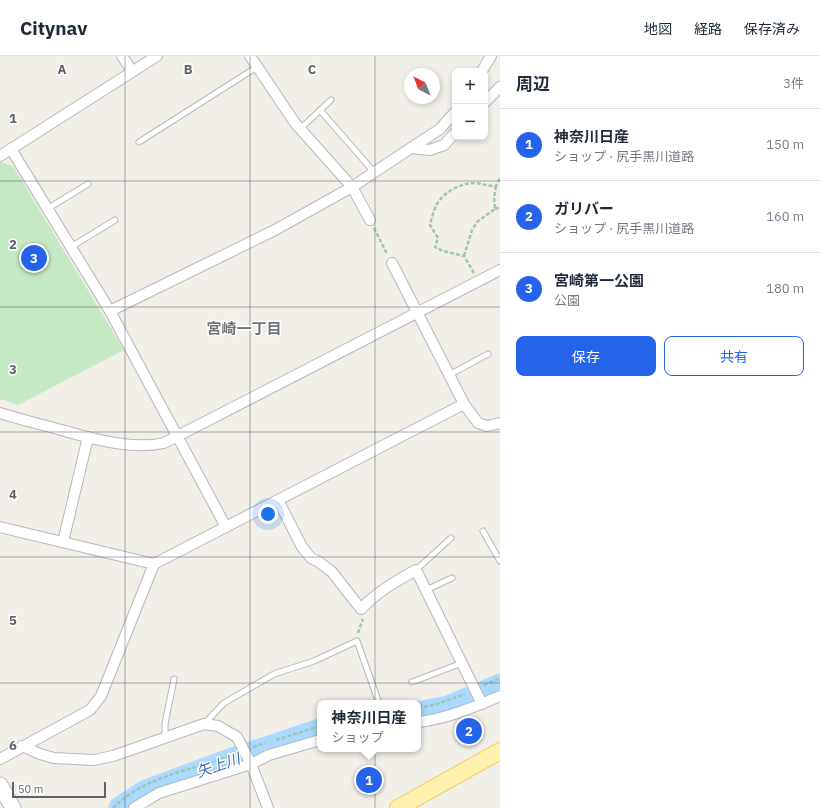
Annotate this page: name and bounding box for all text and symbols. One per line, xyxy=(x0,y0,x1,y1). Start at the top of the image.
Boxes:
text: Citynav xyxy=(20,16,87,40)
text: 地図 xyxy=(644,20,672,38)
text: 経路 xyxy=(694,20,722,38)
text: 保存済み xyxy=(744,20,800,38)
text: A xyxy=(58,61,67,78)
text: B xyxy=(184,61,193,78)
text: C xyxy=(308,61,317,78)
north arrow xyxy=(404,68,440,104)
map controls xyxy=(452,68,488,140)
button: + xyxy=(452,68,488,104)
text: 周辺 xyxy=(516,73,550,95)
text: 3件 xyxy=(783,75,804,92)
button: − xyxy=(452,104,488,140)
text: 1 xyxy=(9,110,17,127)
text: 神奈川日産 xyxy=(554,127,629,146)
text: 1 xyxy=(525,136,533,153)
text: 150 m xyxy=(766,136,804,153)
text: ショップ · 尻手黒川道路 xyxy=(554,148,694,165)
text: ガリバー xyxy=(554,199,614,218)
text: 2 xyxy=(525,208,533,225)
text: 160 m xyxy=(766,208,804,225)
text: ショップ · 尻手黒川道路 xyxy=(554,220,694,237)
text: 2 xyxy=(9,236,17,253)
pin: 3 xyxy=(21,243,47,273)
text: 宮崎第一公園 xyxy=(554,271,644,290)
text: 3 xyxy=(525,280,533,297)
text: 180 m xyxy=(766,280,804,297)
text: 公園 xyxy=(554,292,580,309)
district label: 宮崎一丁目 xyxy=(206,319,282,338)
button: 保存 xyxy=(516,336,656,376)
button: 共有 xyxy=(664,336,804,376)
text: 3 xyxy=(9,361,17,378)
text: 4 xyxy=(9,486,17,503)
your location xyxy=(258,504,278,524)
text: 5 xyxy=(9,612,17,629)
popup xyxy=(317,700,421,752)
text: 神奈川日産 xyxy=(331,708,407,727)
pin: 2 xyxy=(456,716,482,746)
text: ショップ xyxy=(331,729,384,746)
text: 6 xyxy=(9,737,17,754)
water label: 矢上川 xyxy=(194,748,244,781)
pin: 1 xyxy=(356,765,382,795)
scale bar xyxy=(12,780,106,799)
text: 50 m xyxy=(18,782,43,796)

